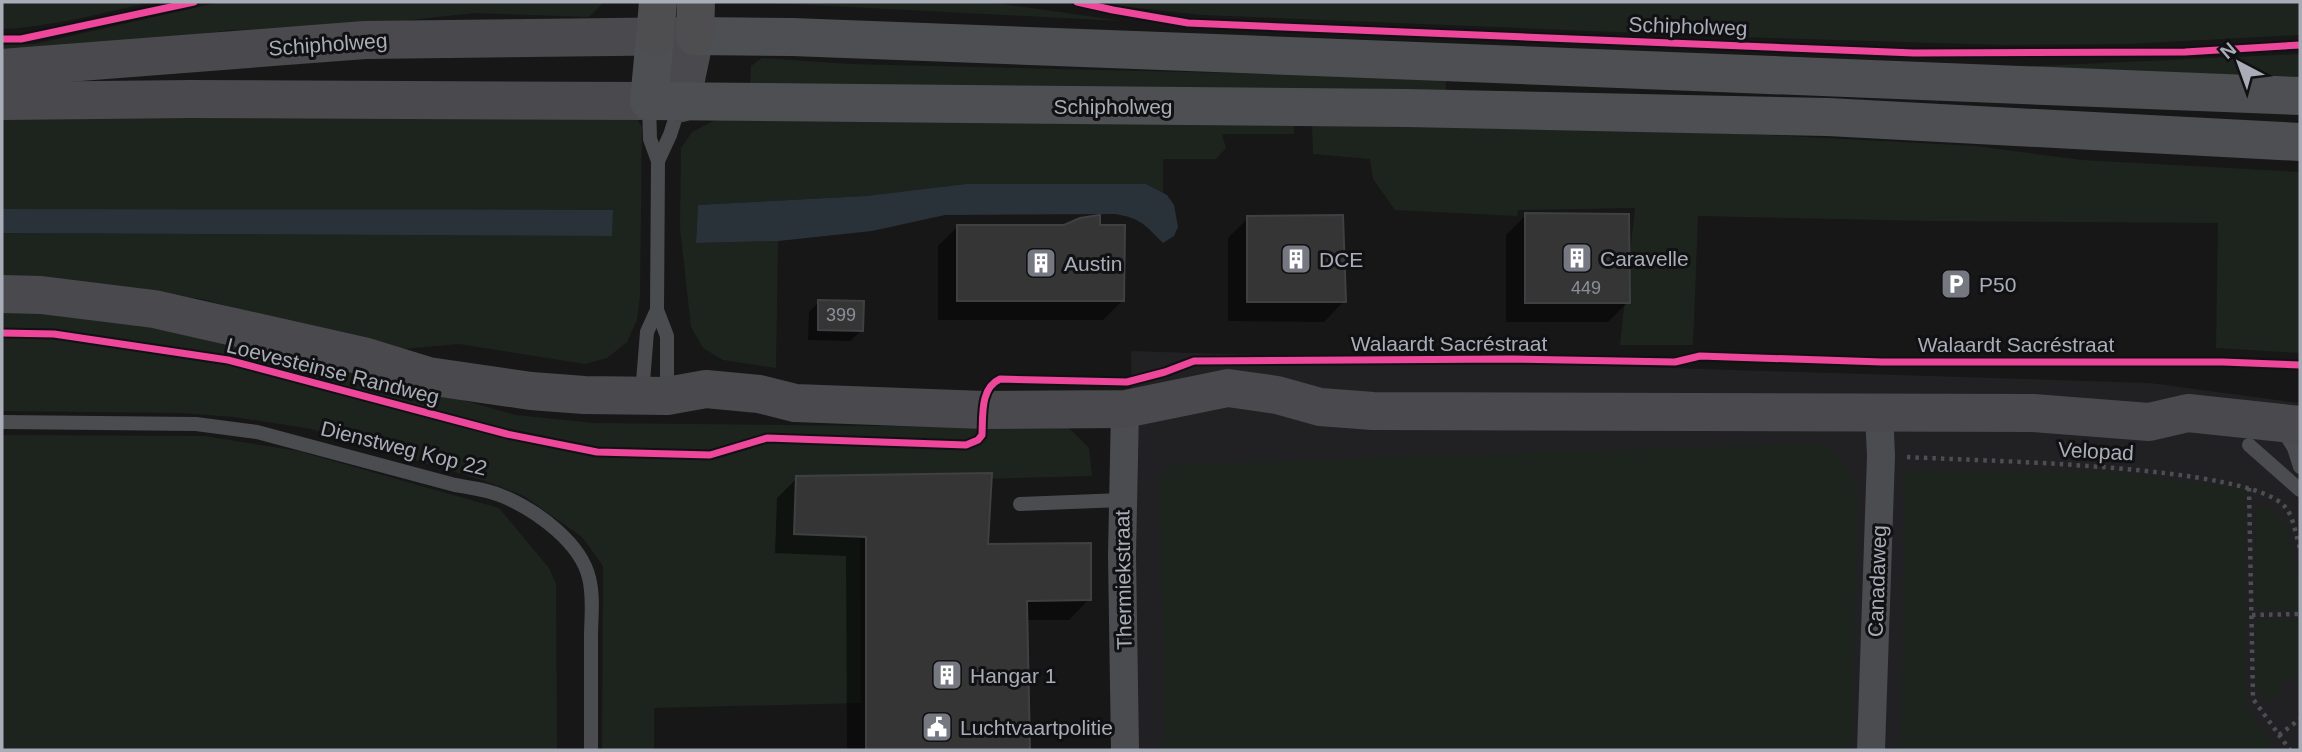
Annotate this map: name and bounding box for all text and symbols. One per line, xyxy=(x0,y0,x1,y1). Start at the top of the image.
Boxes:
street label: Schipholweg xyxy=(1628,12,1748,40)
street label: Schipholweg xyxy=(268,28,388,60)
north arrow xyxy=(2204,28,2274,98)
text: N xyxy=(2216,38,2240,63)
street label: Schipholweg xyxy=(1053,95,1173,118)
building icon: Caravelle xyxy=(1560,241,1594,275)
building icon: DCE xyxy=(1279,242,1313,276)
building icon: Austin xyxy=(1024,246,1058,280)
place label: Caravelle xyxy=(1600,247,1689,270)
place label: DCE xyxy=(1319,248,1363,271)
place label: Austin xyxy=(1064,252,1122,275)
parking icon: P50 xyxy=(1939,267,1973,301)
place label: P50 xyxy=(1979,273,2016,296)
house number: 449 xyxy=(1571,278,1601,298)
house number: 399 xyxy=(826,305,856,325)
street label: Walaardt Sacréstraat xyxy=(1351,332,1547,355)
street label: Loevesteinse Randweg xyxy=(224,333,442,409)
street label: Walaardt Sacréstraat xyxy=(1918,333,2114,356)
street label: Dienstweg Kop 22 xyxy=(319,416,489,480)
street label: Velopad xyxy=(2057,438,2135,464)
street label: Thermiekstraat xyxy=(1110,510,1136,650)
street label: Canadaweg xyxy=(1864,525,1890,637)
building icon: Hangar 1 xyxy=(930,658,964,692)
place label: Hangar 1 xyxy=(970,664,1056,687)
public building icon: Luchtvaartpolitie xyxy=(920,710,954,744)
place label: Luchtvaartpolitie xyxy=(960,716,1113,739)

